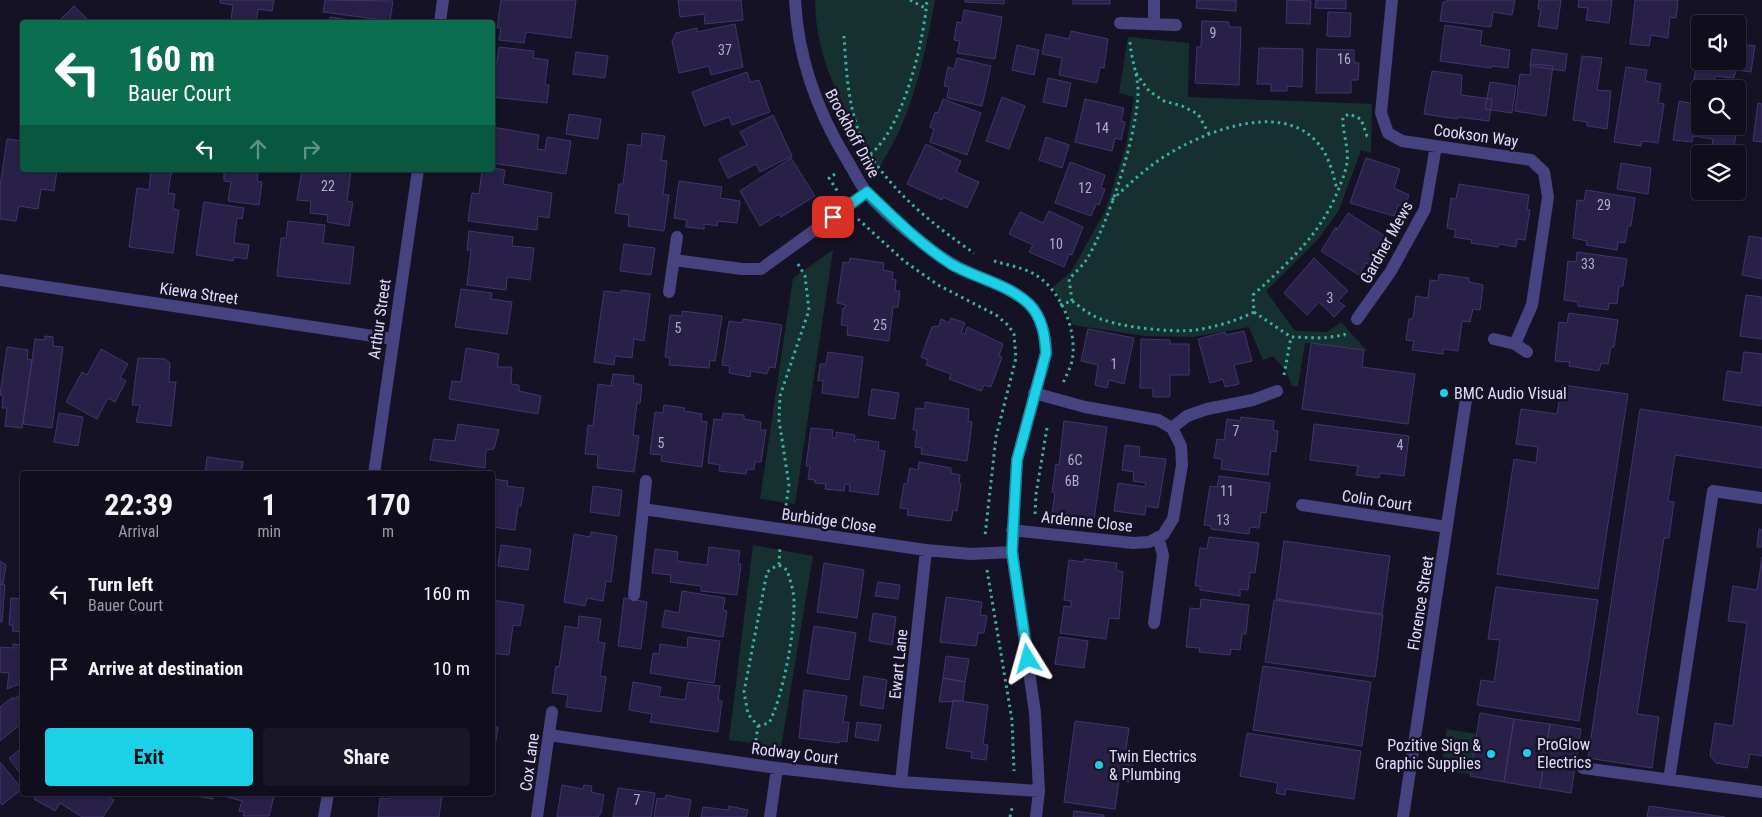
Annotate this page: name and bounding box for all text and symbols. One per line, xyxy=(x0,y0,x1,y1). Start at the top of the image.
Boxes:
map controls xyxy=(1691,15,1746,200)
button: sound xyxy=(1691,15,1746,70)
house number: 9 xyxy=(1210,25,1216,41)
text: 160 m xyxy=(128,39,215,80)
icon: left xyxy=(45,40,110,105)
house number: 37 xyxy=(718,42,732,58)
house number: 16 xyxy=(1337,51,1351,67)
button: search xyxy=(1691,80,1746,135)
text: Bauer Court xyxy=(128,81,231,106)
street label: Brockhoff Drive xyxy=(821,86,884,181)
house number: 14 xyxy=(1095,120,1109,136)
street label: Cookson Way xyxy=(1432,120,1520,151)
icon: left xyxy=(191,135,219,163)
icon: ahead xyxy=(244,135,272,163)
icon: right xyxy=(297,135,325,163)
button: layers xyxy=(1691,145,1746,200)
house number: 22 xyxy=(321,178,335,194)
house number: 12 xyxy=(1078,180,1092,196)
pin xyxy=(812,196,854,238)
house number: 29 xyxy=(1597,197,1611,213)
street label: Gardner Mews xyxy=(1356,198,1417,287)
icon: arrive xyxy=(819,203,847,231)
house number: 10 xyxy=(1049,236,1063,252)
house number: 33 xyxy=(1581,256,1595,272)
street label: Arthur Street xyxy=(364,278,395,360)
street label: Kiewa Street xyxy=(158,279,240,308)
house number: 3 xyxy=(1327,290,1333,306)
house number: 25 xyxy=(873,317,887,333)
house number: 5 xyxy=(675,320,682,336)
house number: 1 xyxy=(1111,356,1117,372)
place label: BMC Audio Visual xyxy=(1454,384,1567,403)
marker: BMC Audio Visual xyxy=(1438,387,1450,399)
house number: 7 xyxy=(1233,423,1240,439)
house number: 5 xyxy=(658,435,665,451)
house number: 4 xyxy=(1397,437,1404,453)
house number: 6C xyxy=(1068,452,1082,468)
house number: 6B xyxy=(1065,473,1079,489)
house number: 11 xyxy=(1220,483,1234,499)
street label: Colin Court xyxy=(1341,486,1414,515)
text: 22:39 xyxy=(104,487,173,522)
text: 1 xyxy=(262,487,277,522)
text: 170 xyxy=(365,487,411,522)
street label: Burbidge Close xyxy=(780,504,878,537)
street label: Ardenne Close xyxy=(1040,507,1134,536)
house number: 13 xyxy=(1216,512,1230,528)
text: Arrival xyxy=(118,522,159,541)
text: min xyxy=(257,522,281,541)
text: m xyxy=(382,522,394,541)
street label: Florence Street xyxy=(1404,554,1437,652)
text: Turn left xyxy=(88,573,153,596)
icon: left xyxy=(45,580,73,608)
text: 160 m xyxy=(423,582,470,605)
text: Bauer Court xyxy=(88,596,163,615)
street label: Ewart Lane xyxy=(885,628,912,700)
position arrow xyxy=(1001,632,1053,684)
icon: arrive xyxy=(45,655,73,683)
text: Arrive at destination xyxy=(88,657,243,680)
text: 10 m xyxy=(433,657,470,680)
button: Exit xyxy=(45,728,253,786)
button: Share xyxy=(263,728,470,786)
street label: Cox Lane xyxy=(516,732,543,792)
place label: ProGlow Electrics xyxy=(1537,735,1591,772)
place label: Pozitive Sign & Graphic Supplies xyxy=(1375,736,1481,773)
street label: Rodway Court xyxy=(750,739,840,768)
place label: Twin Electrics & Plumbing xyxy=(1109,747,1197,784)
marker: ProGlow Electrics xyxy=(1521,747,1533,759)
marker: Pozitive Sign & Graphic Supplies xyxy=(1485,748,1497,760)
marker: Twin Electrics & Plumbing xyxy=(1093,759,1105,771)
house number: 7 xyxy=(634,792,641,808)

